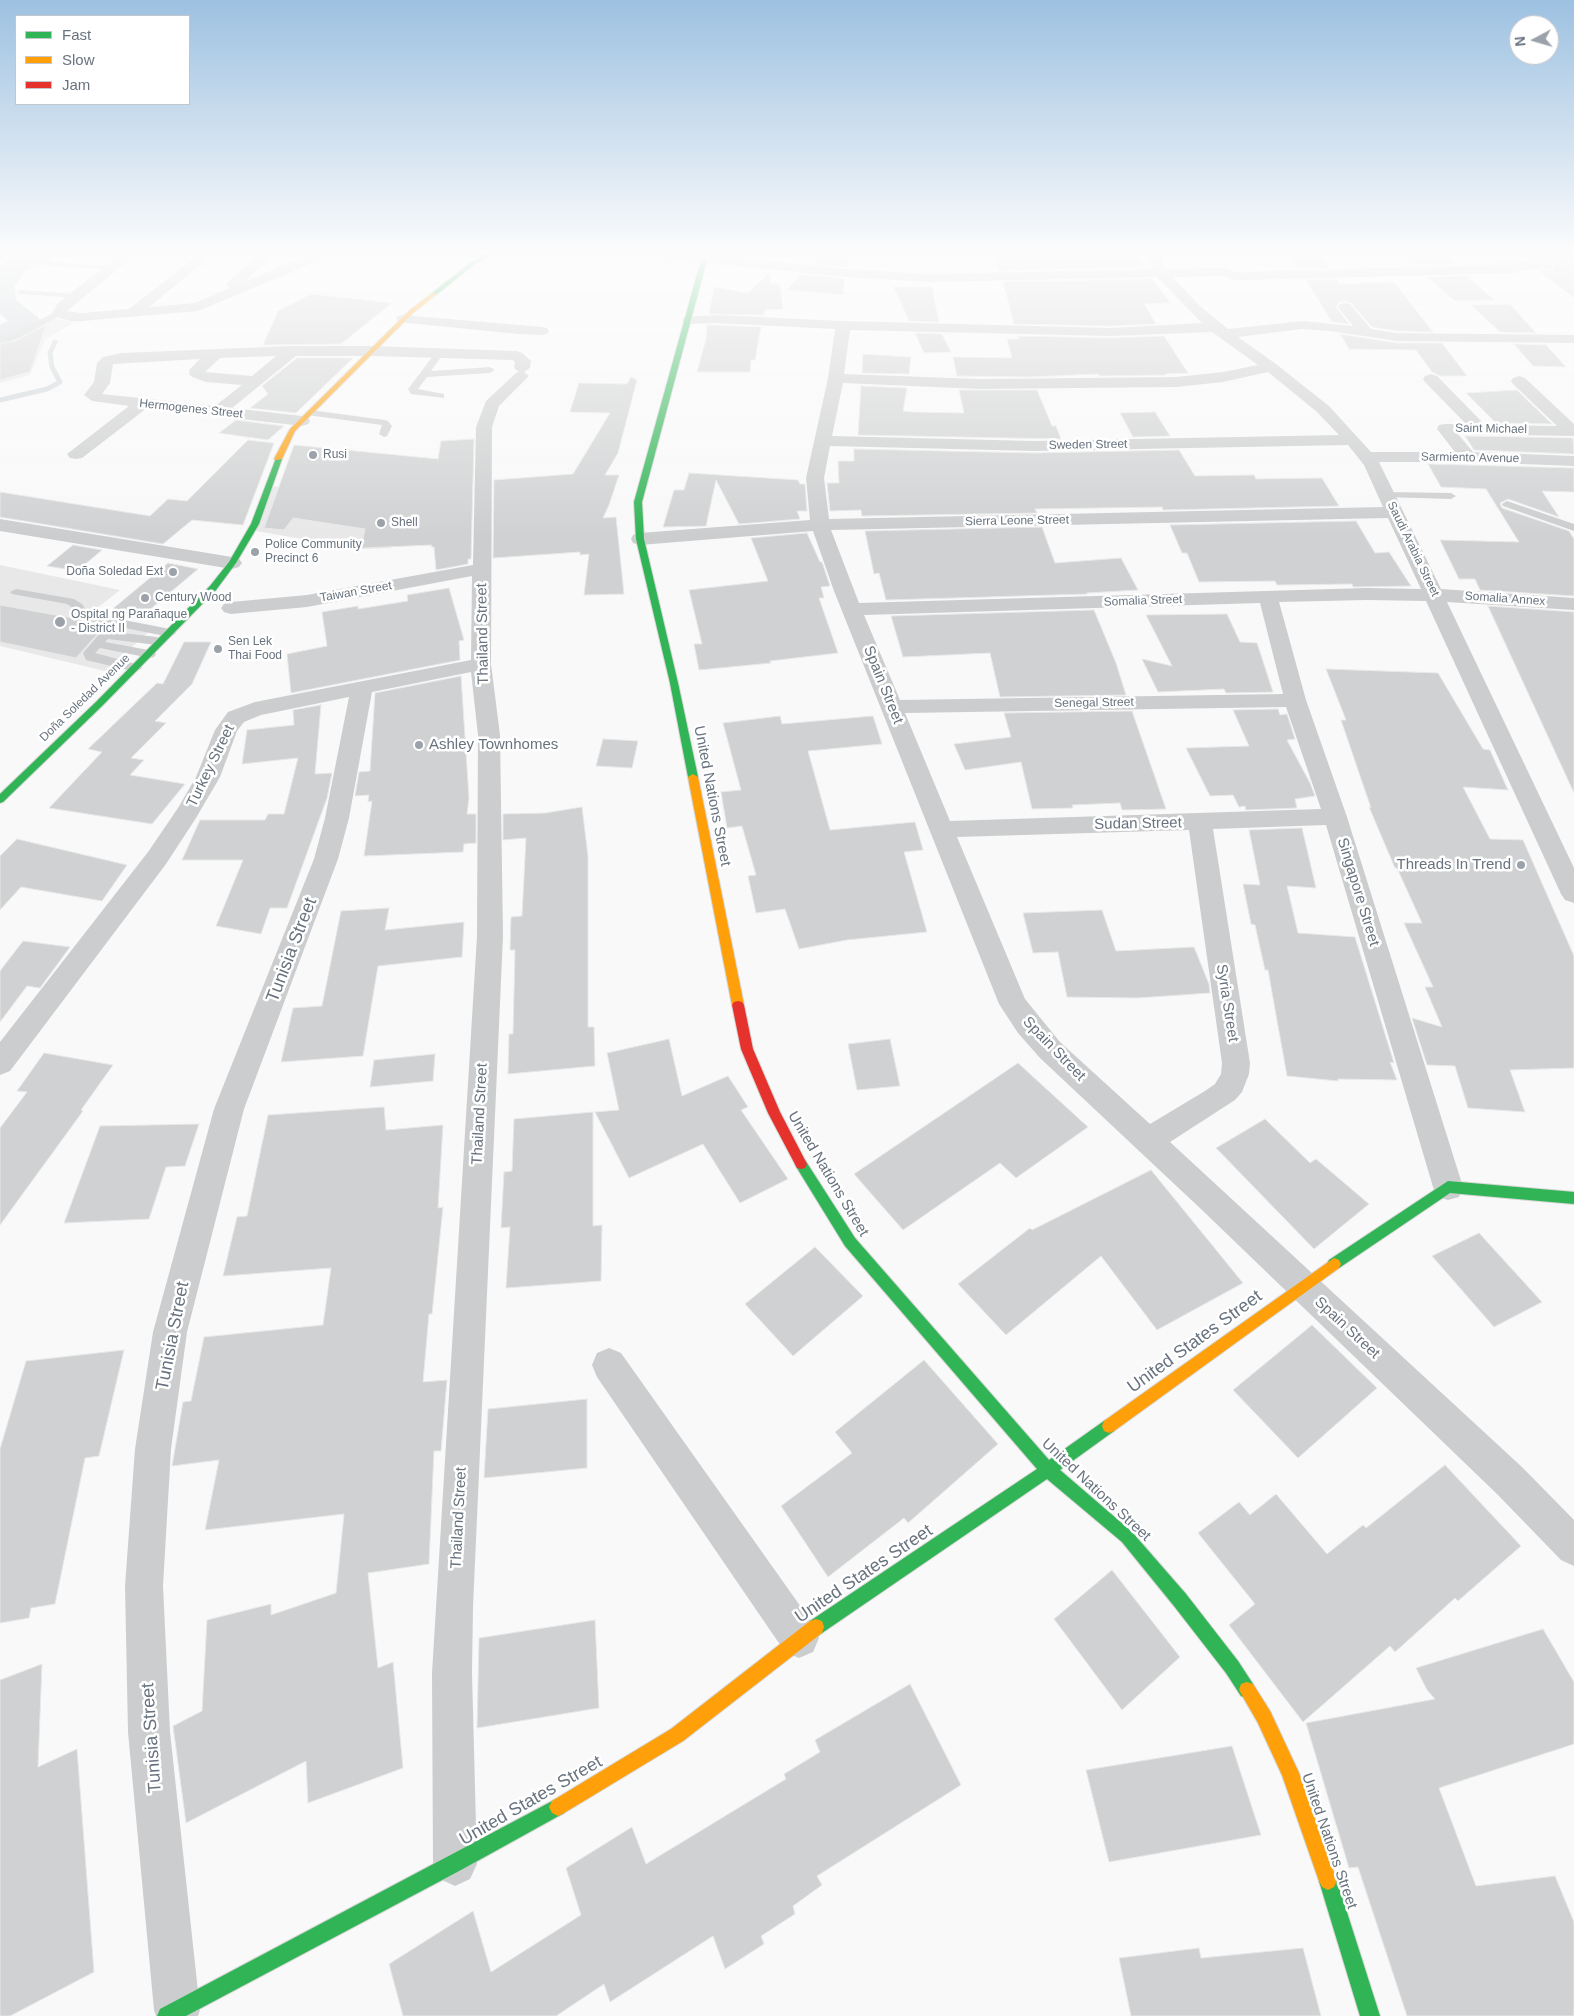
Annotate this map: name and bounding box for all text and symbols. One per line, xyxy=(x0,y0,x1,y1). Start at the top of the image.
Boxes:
legend xyxy=(15,15,190,105)
north arrow xyxy=(1509,15,1559,65)
text: Fast xyxy=(62,26,91,43)
text: N xyxy=(1512,36,1529,47)
text: Slow xyxy=(62,51,95,68)
text: Jam xyxy=(62,76,90,93)
street label: Hermogenes Street xyxy=(139,396,243,422)
street label: Saint Michael xyxy=(1455,421,1527,437)
street label: Sweden Street xyxy=(1049,437,1127,453)
place label: Rusi xyxy=(323,448,347,462)
marker: Rusi xyxy=(307,449,319,461)
street label: Sarmiento Avenue xyxy=(1421,450,1519,466)
street label: Saudi Arabia Street xyxy=(1384,499,1442,599)
street label: Sierra Leone Street xyxy=(965,513,1069,529)
place label: Shell xyxy=(391,516,418,530)
marker: Shell xyxy=(375,517,387,529)
place label: Police Community Precinct 6 xyxy=(265,538,362,566)
marker: Police Community Precinct 6 xyxy=(249,546,261,558)
place label: Doña Soledad Ext xyxy=(66,565,163,579)
marker: Doña Soledad Ext xyxy=(167,566,179,578)
street label: Taiwan Street xyxy=(319,579,393,605)
street label: Thailand Street xyxy=(473,583,493,685)
street label: Somalia Annex xyxy=(1464,589,1546,609)
place label: Century Wood xyxy=(155,591,231,605)
marker: Century Wood xyxy=(139,592,151,604)
street label: Somalia Street xyxy=(1103,592,1183,610)
place label: Ospital ng Parañaque - District II xyxy=(71,608,187,636)
marker: Ospital ng Parañaque - District II xyxy=(53,615,67,629)
place label: Sen Lek Thai Food xyxy=(228,635,282,663)
marker: Sen Lek Thai Food xyxy=(212,643,224,655)
street label: Spain Street xyxy=(859,643,907,727)
street label: Doña Soledad Avenue xyxy=(37,651,133,745)
street label: Senegal Street xyxy=(1054,695,1134,711)
street label: Turkey Street xyxy=(183,722,239,810)
street label: United Nations Street xyxy=(690,724,734,868)
place label: Ashley Townhomes xyxy=(429,736,558,754)
marker: Ashley Townhomes xyxy=(413,739,425,751)
street label: Sudan Street xyxy=(1094,814,1182,834)
street label: Singapore Street xyxy=(1333,836,1383,948)
place label: Threads In Trend xyxy=(1397,856,1511,874)
marker: Threads In Trend xyxy=(1515,859,1527,871)
street label: Tunisia Street xyxy=(262,895,322,1005)
street label: Syria Street xyxy=(1212,963,1242,1043)
street label: Spain Street xyxy=(1019,1013,1089,1085)
street label: Thailand Street xyxy=(468,1063,492,1165)
street label: United Nations Street xyxy=(784,1108,872,1240)
street label: Tunisia Street xyxy=(152,1280,194,1392)
street label: United States Street xyxy=(1123,1286,1267,1398)
street label: Spain Street xyxy=(1311,1293,1383,1363)
street label: United Nations Street xyxy=(1038,1435,1154,1545)
street label: Thailand Street xyxy=(447,1467,471,1569)
street label: United States Street xyxy=(791,1520,937,1628)
street label: Tunisia Street xyxy=(137,1682,167,1794)
street label: United States Street xyxy=(456,1751,606,1851)
street label: United Nations Street xyxy=(1297,1771,1361,1911)

